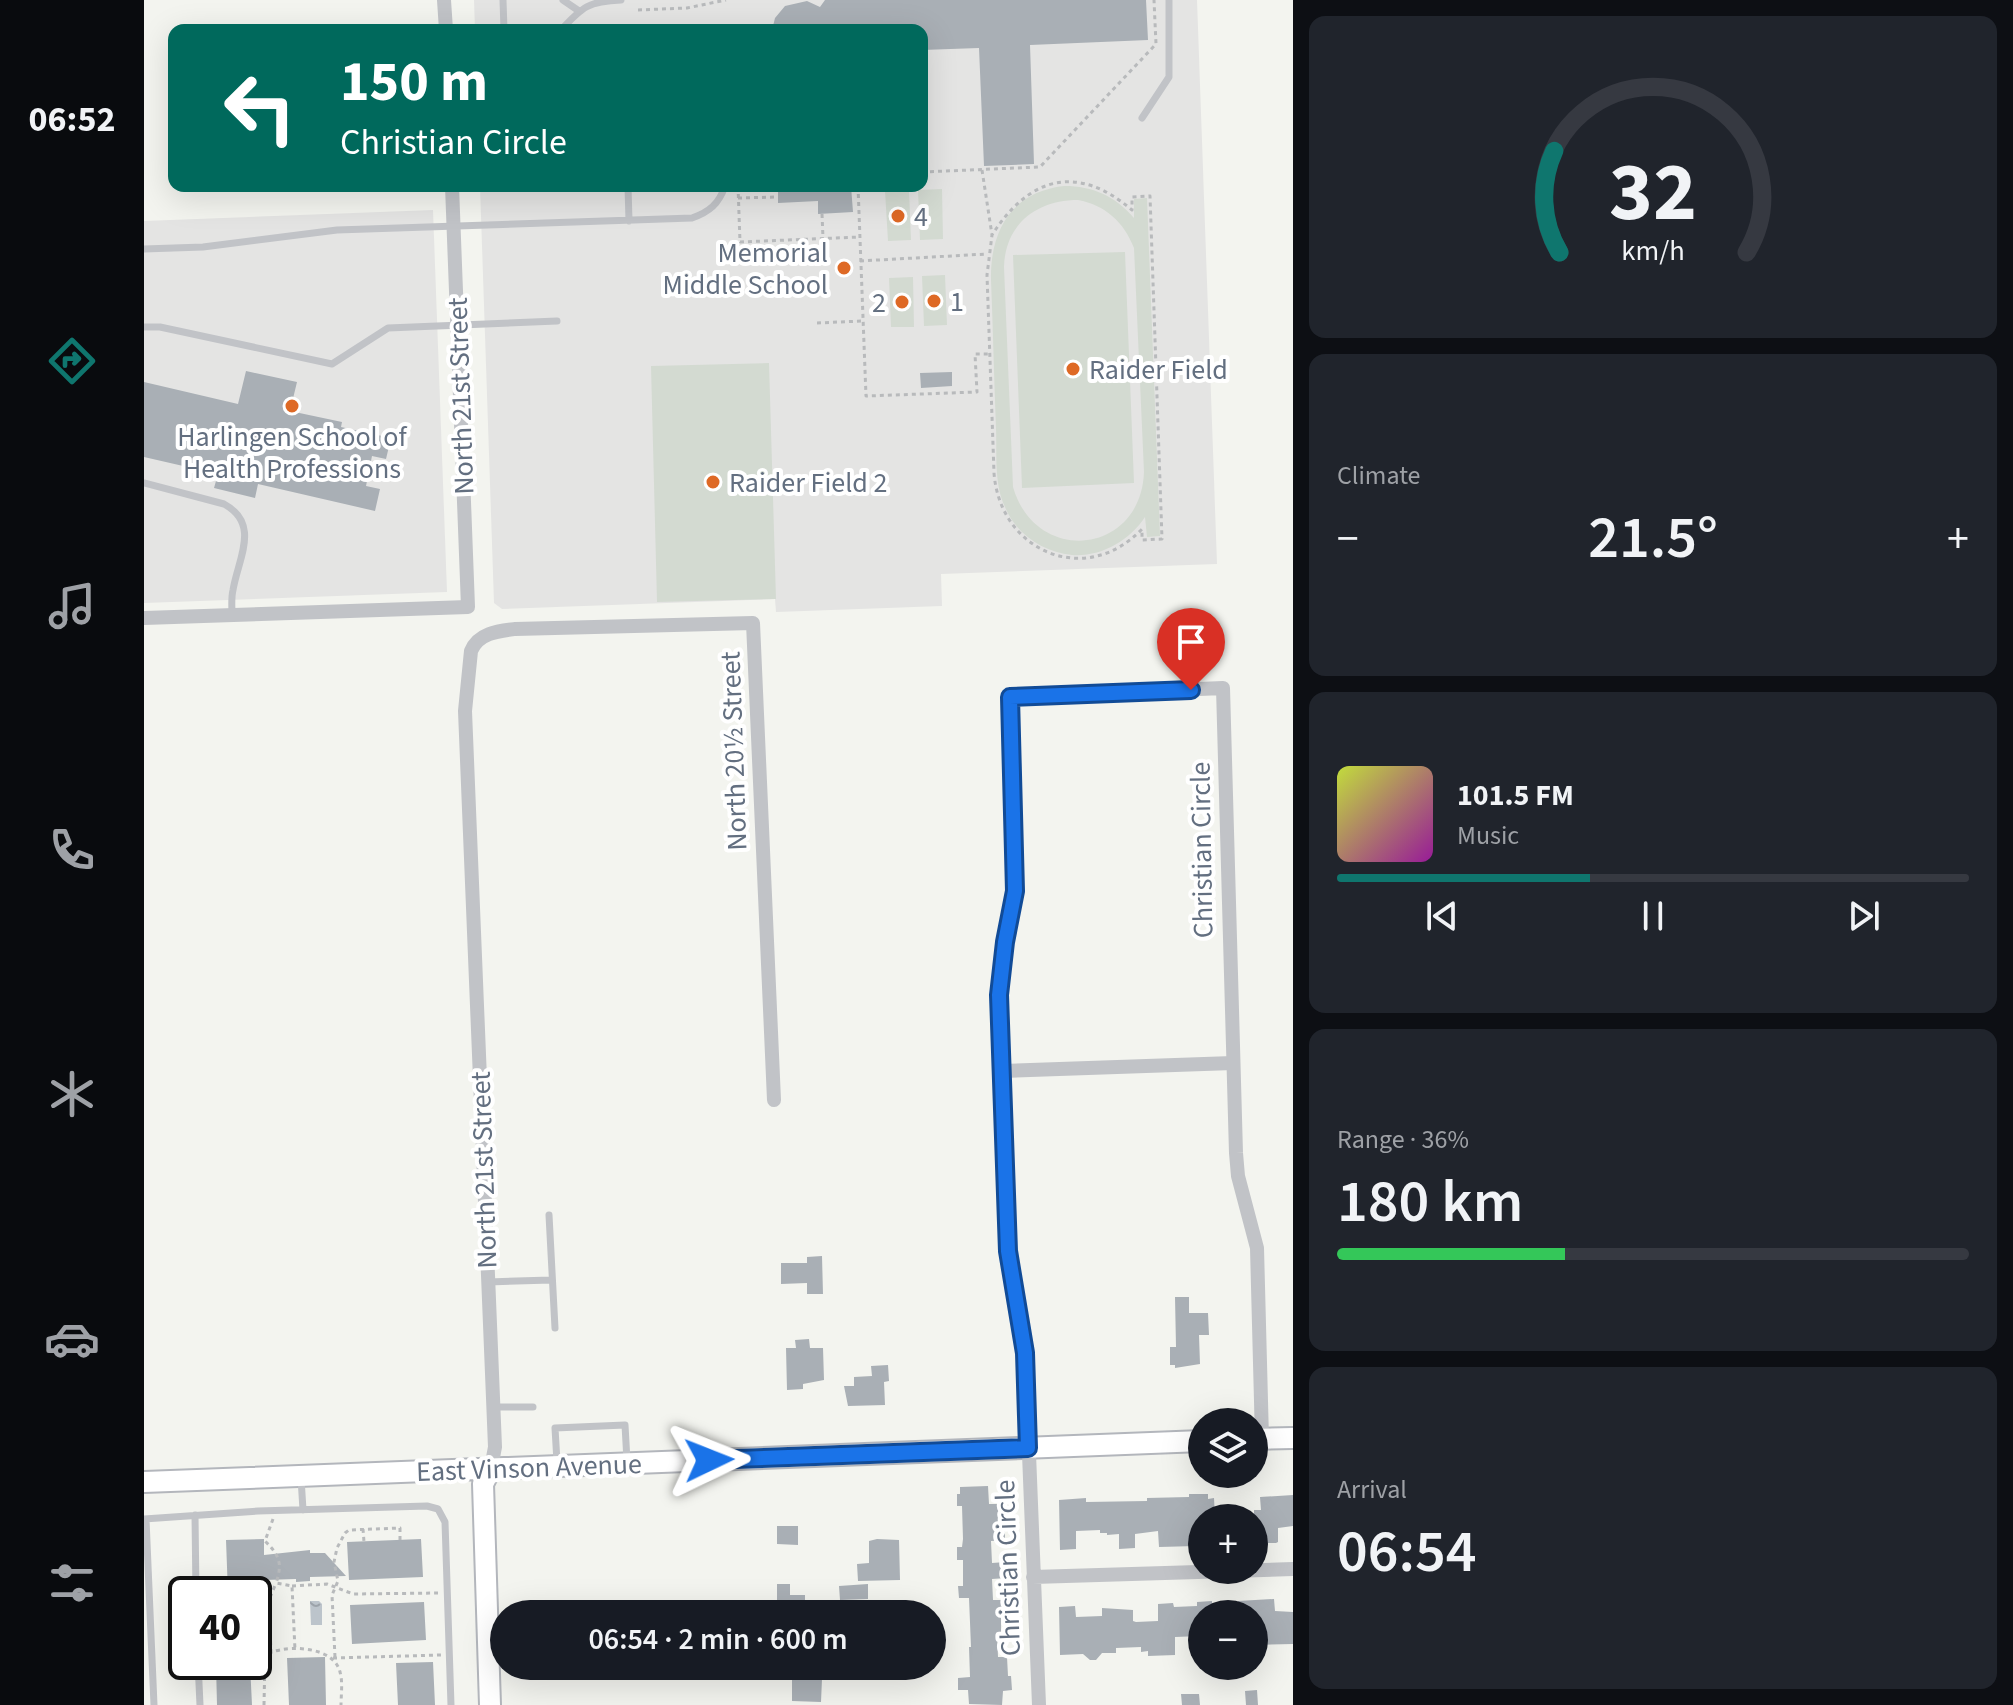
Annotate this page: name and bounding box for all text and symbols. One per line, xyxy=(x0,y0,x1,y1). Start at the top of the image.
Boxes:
text: 150 m xyxy=(340,43,488,122)
icon: left xyxy=(208,56,312,160)
text: 06:52 xyxy=(29,94,115,145)
text: Christian Circle xyxy=(340,117,567,168)
text: 32 xyxy=(1609,133,1697,251)
place label: 4 xyxy=(914,197,928,237)
marker: 4 xyxy=(889,207,907,225)
text: km/h xyxy=(1621,231,1685,271)
place label: Memorial Middle School xyxy=(663,233,828,305)
marker: Memorial Middle School xyxy=(835,259,853,277)
place label: 1 xyxy=(950,282,964,322)
place label: 2 xyxy=(872,283,886,323)
marker: 1 xyxy=(925,292,943,310)
marker: 2 xyxy=(893,293,911,311)
street label: North 21st Street xyxy=(438,296,484,495)
icon: directions xyxy=(44,333,100,389)
place label: Raider Field xyxy=(1089,350,1228,390)
marker: Raider Field xyxy=(1064,360,1082,378)
marker: Harlingen School of Health Professions xyxy=(283,397,301,415)
place label: Harlingen School of Health Professions xyxy=(177,417,407,489)
text: Climate xyxy=(1337,457,1421,494)
place label: Raider Field 2 xyxy=(729,463,887,503)
marker: Raider Field 2 xyxy=(704,473,722,491)
text: 21.5° xyxy=(1588,496,1718,581)
text: − xyxy=(1337,508,1359,571)
text: + xyxy=(1947,508,1969,571)
icon: music xyxy=(44,578,100,634)
pin xyxy=(1157,608,1225,690)
icon: arrive xyxy=(1169,620,1213,664)
street label: North 20½ Street xyxy=(711,650,757,851)
street label: Christian Circle xyxy=(1180,761,1224,939)
text: 101.5 FM xyxy=(1457,774,1574,817)
text: Music xyxy=(1457,817,1519,854)
icon: phone xyxy=(44,822,100,878)
icon: previous xyxy=(1420,894,1464,938)
icon: pause xyxy=(1631,894,1675,938)
icon: next xyxy=(1842,894,1886,938)
icon: climate xyxy=(44,1066,100,1122)
street label: North 21st Street xyxy=(461,1070,507,1269)
text: Range · 36% xyxy=(1337,1121,1469,1158)
text: 180 km xyxy=(1337,1160,1523,1245)
icon: car xyxy=(44,1311,100,1367)
map controls xyxy=(1188,1408,1268,1680)
button: layers xyxy=(1188,1408,1268,1488)
position arrow xyxy=(667,1418,751,1502)
street label: East Vinson Avenue xyxy=(415,1444,643,1492)
text: Arrival xyxy=(1337,1471,1407,1508)
street label: Christian Circle xyxy=(985,1479,1031,1657)
button: + xyxy=(1188,1504,1268,1584)
text: 06:54 xyxy=(1337,1510,1477,1595)
icon: filters xyxy=(44,1555,100,1611)
speed limit sign: 40 xyxy=(168,1576,272,1680)
button: − xyxy=(1188,1600,1268,1680)
text: 06:54 · 2 min · 600 m xyxy=(588,1618,848,1661)

